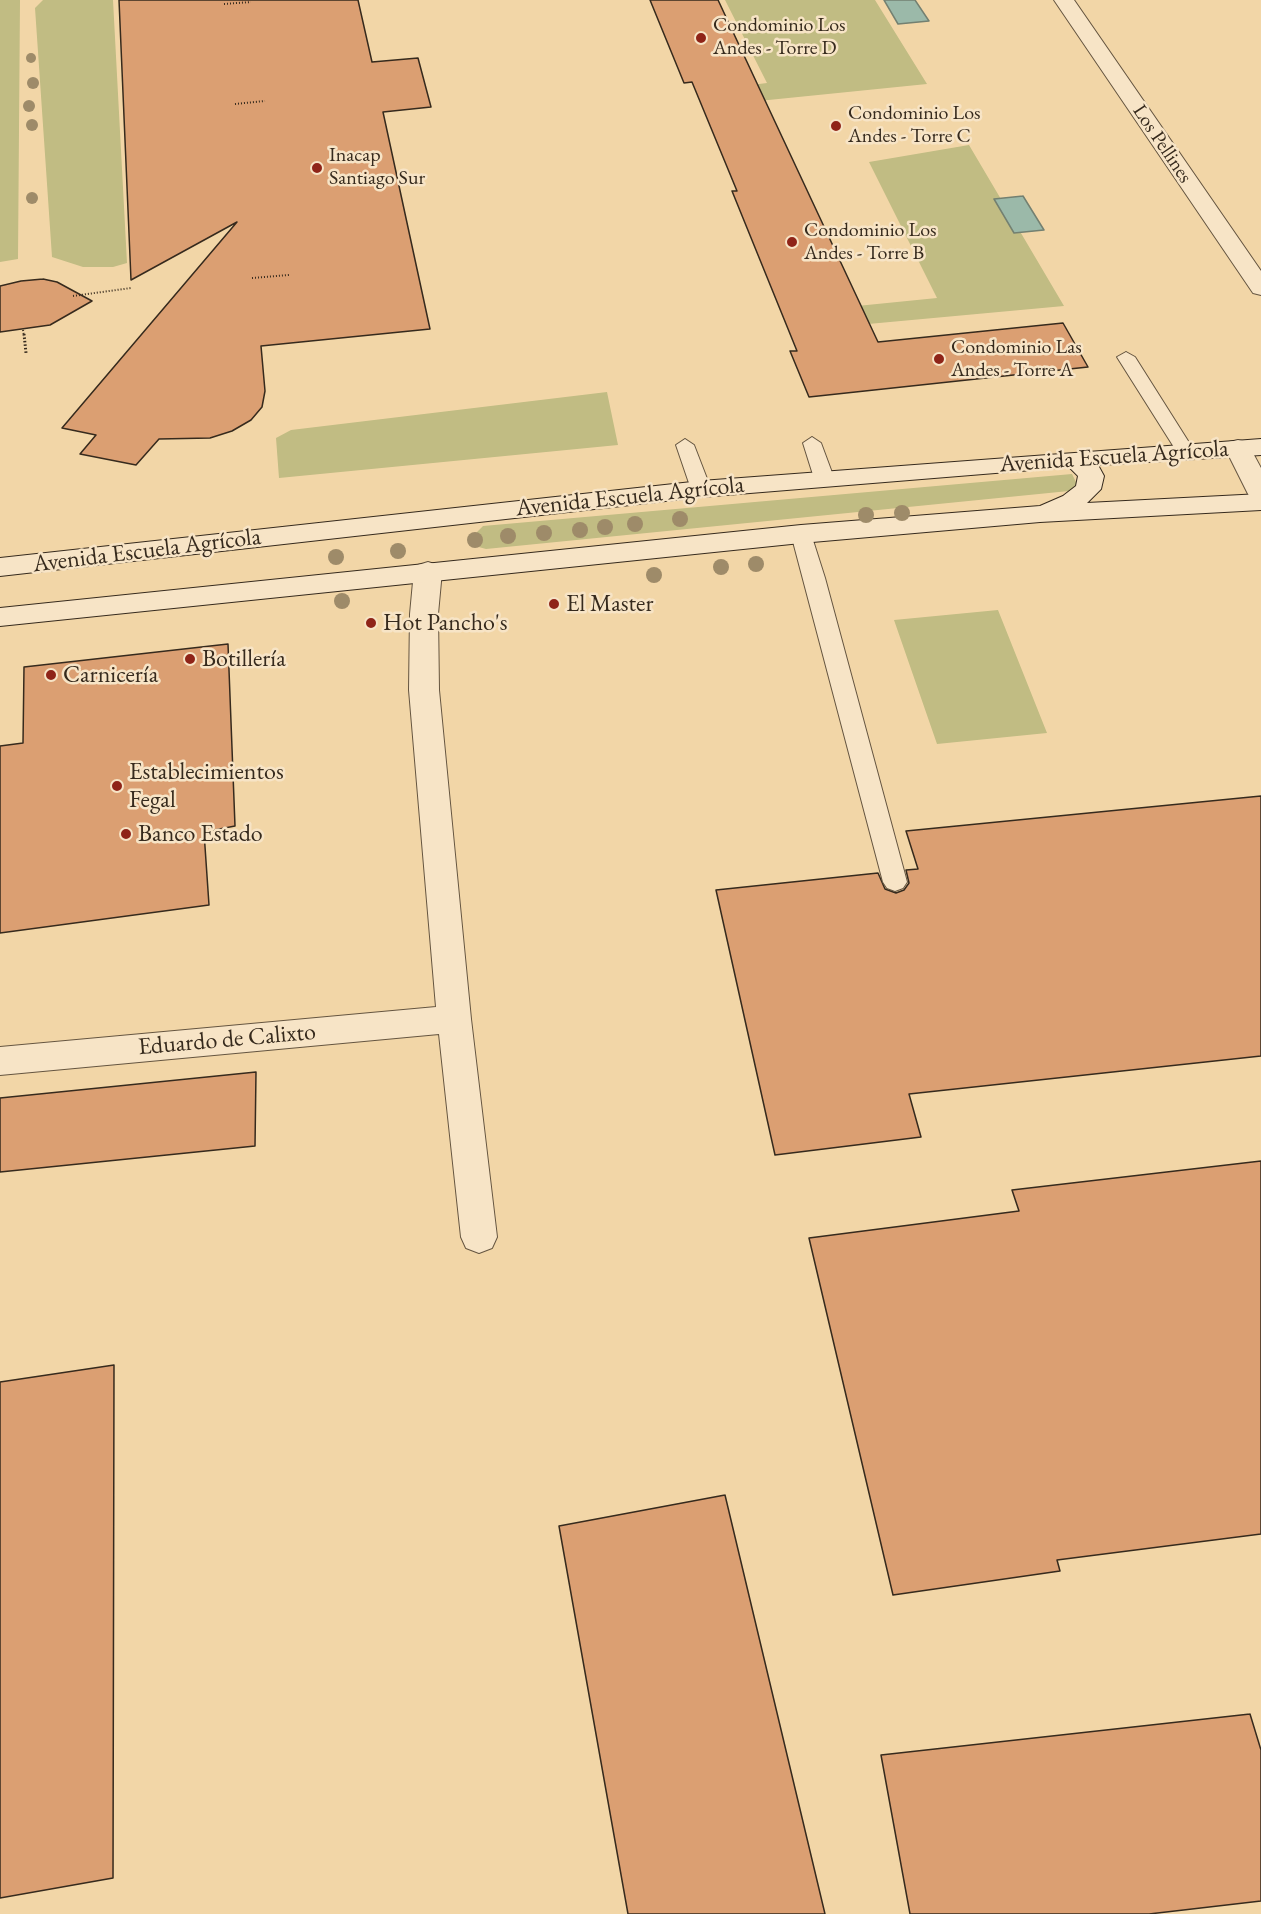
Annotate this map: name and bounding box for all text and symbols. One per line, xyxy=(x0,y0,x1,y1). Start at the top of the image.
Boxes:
place label: Condominio Los Andes - Torre D xyxy=(713,14,846,61)
marker: Condominio Los Andes - Torre D xyxy=(694,31,708,45)
street label: Los Pellines xyxy=(1127,100,1197,188)
place label: Condominio Los Andes - Torre C xyxy=(848,102,981,149)
marker: Condominio Los Andes - Torre C xyxy=(829,119,843,133)
place label: Inacap Santiago Sur xyxy=(329,144,425,191)
marker: Inacap Santiago Sur xyxy=(310,161,324,175)
place label: Condominio Los Andes - Torre B xyxy=(804,219,937,266)
marker: Condominio Los Andes - Torre B xyxy=(785,235,799,249)
place label: Condominio Las Andes - Torre A xyxy=(951,336,1082,383)
marker: Condominio Las Andes - Torre A xyxy=(932,352,946,366)
street label: Avenida Escuela Agrícola xyxy=(998,435,1230,479)
street label: Avenida Escuela Agrícola xyxy=(514,471,746,523)
street label: Avenida Escuela Agrícola xyxy=(31,523,263,579)
place label: El Master xyxy=(566,590,653,618)
marker: El Master xyxy=(547,597,561,611)
place label: Hot Pancho's xyxy=(383,609,508,637)
marker: Hot Pancho's xyxy=(364,616,378,630)
place label: Botillería xyxy=(202,645,286,673)
marker: Botillería xyxy=(183,652,197,666)
place label: Carnicería xyxy=(63,661,158,689)
marker: Carnicería xyxy=(44,668,58,682)
place label: Establecimientos Fegal xyxy=(129,758,284,814)
marker: Establecimientos Fegal xyxy=(110,779,124,793)
place label: Banco Estado xyxy=(138,820,263,848)
marker: Banco Estado xyxy=(119,827,133,841)
street label: Eduardo de Calixto xyxy=(137,1018,317,1062)

